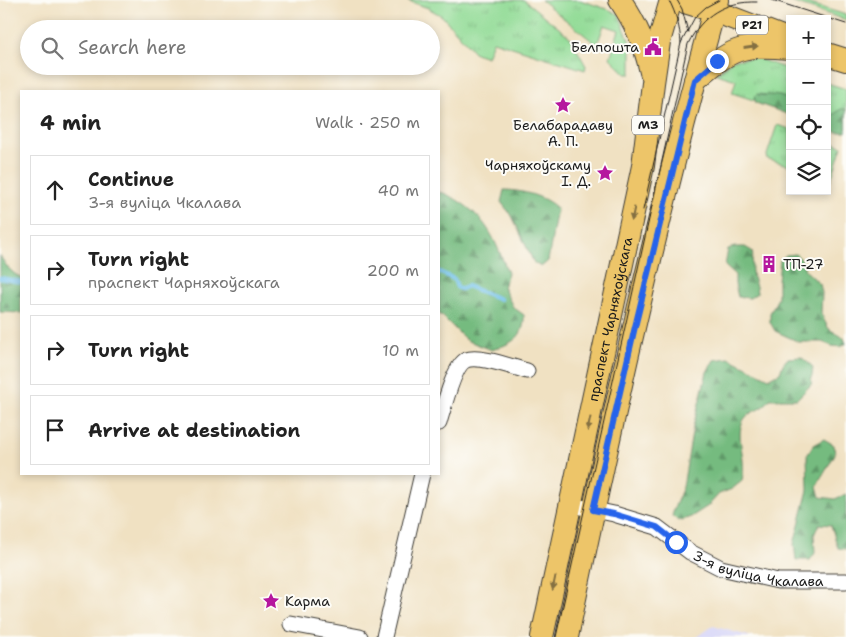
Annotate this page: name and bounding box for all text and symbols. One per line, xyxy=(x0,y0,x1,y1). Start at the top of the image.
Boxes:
map controls xyxy=(786,15,831,195)
button: + xyxy=(786,15,831,60)
road number: Р21 xyxy=(736,16,768,34)
search box xyxy=(20,20,440,75)
icon: search xyxy=(38,34,66,62)
text: Search here xyxy=(78,35,187,60)
public building icon: Белпошта xyxy=(643,37,663,57)
place label: Белпошта xyxy=(571,38,639,56)
one-way arrow xyxy=(743,43,759,51)
route end xyxy=(706,50,729,73)
button: − xyxy=(786,60,831,105)
place icon: Белабарадаву А. П. xyxy=(553,95,573,115)
button: locate xyxy=(786,105,831,150)
text: 4 min xyxy=(40,109,101,137)
text: Walk · 250 m xyxy=(315,112,420,133)
place label: Белабарадаву А. П. xyxy=(513,116,613,150)
road number: М3 xyxy=(632,116,664,134)
button: layers xyxy=(786,150,831,195)
place label: Чарняхоўскаму І. Д. xyxy=(485,156,591,190)
place icon: Чарняхоўскаму І. Д. xyxy=(595,163,615,183)
text: Continue xyxy=(88,167,174,192)
icon: ahead xyxy=(41,176,69,204)
text: 40 m xyxy=(377,180,419,201)
text: 3-я вуліца Чкалава xyxy=(88,192,241,213)
one-way arrow xyxy=(629,206,637,222)
street label: праспект Чарняхоўскага xyxy=(584,235,637,403)
text: Turn right xyxy=(88,247,189,272)
building icon: ТП-27 xyxy=(759,254,779,274)
place label: ТП-27 xyxy=(783,255,824,273)
icon: right xyxy=(41,256,69,284)
text: 200 m xyxy=(367,260,419,281)
text: праспект Чарняхоўскага xyxy=(88,272,280,293)
icon: right xyxy=(41,336,69,364)
text: Turn right xyxy=(88,338,189,363)
text: 10 m xyxy=(382,340,419,361)
icon: arrive xyxy=(41,416,69,444)
one-way arrow xyxy=(585,416,593,432)
text: Arrive at destination xyxy=(88,418,300,443)
route start xyxy=(665,531,688,554)
street label: 3-я вуліца Чкалава xyxy=(690,546,824,590)
one-way arrow xyxy=(550,575,558,590)
place icon: Карма xyxy=(261,591,281,611)
place label: Карма xyxy=(285,592,330,610)

